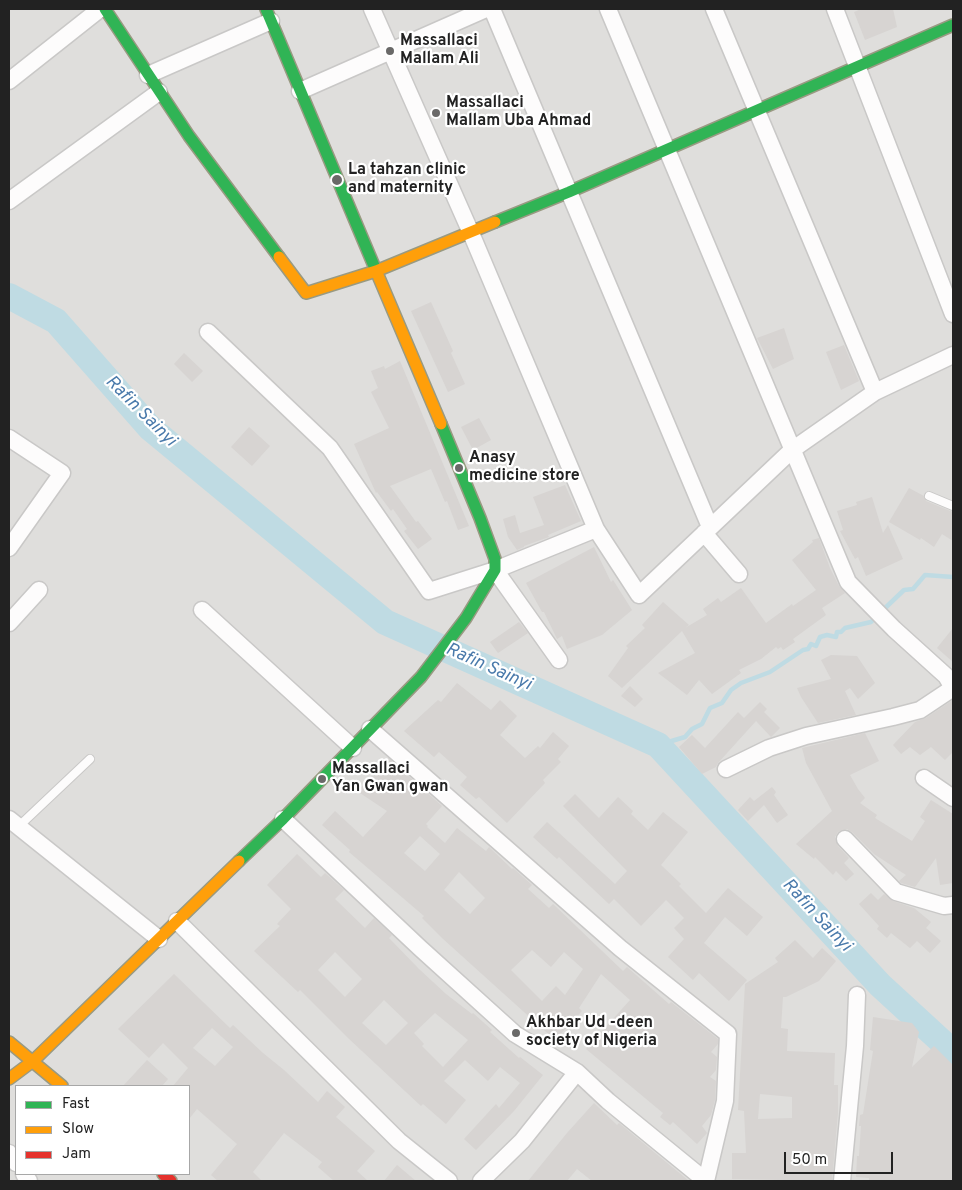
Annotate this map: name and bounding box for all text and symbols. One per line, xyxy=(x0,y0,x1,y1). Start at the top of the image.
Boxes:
place label: Massallaci Mallam Ali xyxy=(400,32,479,70)
marker: Massallaci Mallam Ali xyxy=(384,45,396,57)
place label: Massallaci Mallam Uba Ahmad xyxy=(446,94,591,132)
marker: Massallaci Mallam Uba Ahmad xyxy=(430,107,442,119)
place label: La tahzan clinic and maternity xyxy=(348,161,466,199)
marker: La tahzan clinic and maternity xyxy=(330,173,344,187)
water label: Rafin Sainyi xyxy=(100,372,180,452)
place label: Anasy medicine store xyxy=(469,449,580,487)
marker: Anasy medicine store xyxy=(453,462,465,474)
water label: Rafin Sainyi xyxy=(442,639,534,697)
place label: Massallaci Yan Gwan gwan xyxy=(332,760,449,798)
marker: Massallaci Yan Gwan gwan xyxy=(316,773,328,785)
water label: Rafin Sainyi xyxy=(777,875,855,957)
place label: Akhbar Ud -deen society of Nigeria xyxy=(526,1014,657,1052)
marker: Akhbar Ud -deen society of Nigeria xyxy=(510,1027,522,1039)
legend xyxy=(15,1085,190,1175)
text: Fast xyxy=(62,1095,90,1114)
text: Slow xyxy=(62,1120,94,1139)
scale bar xyxy=(787,1142,896,1174)
text: Jam xyxy=(62,1145,91,1164)
text: 50 m xyxy=(792,1151,827,1170)

